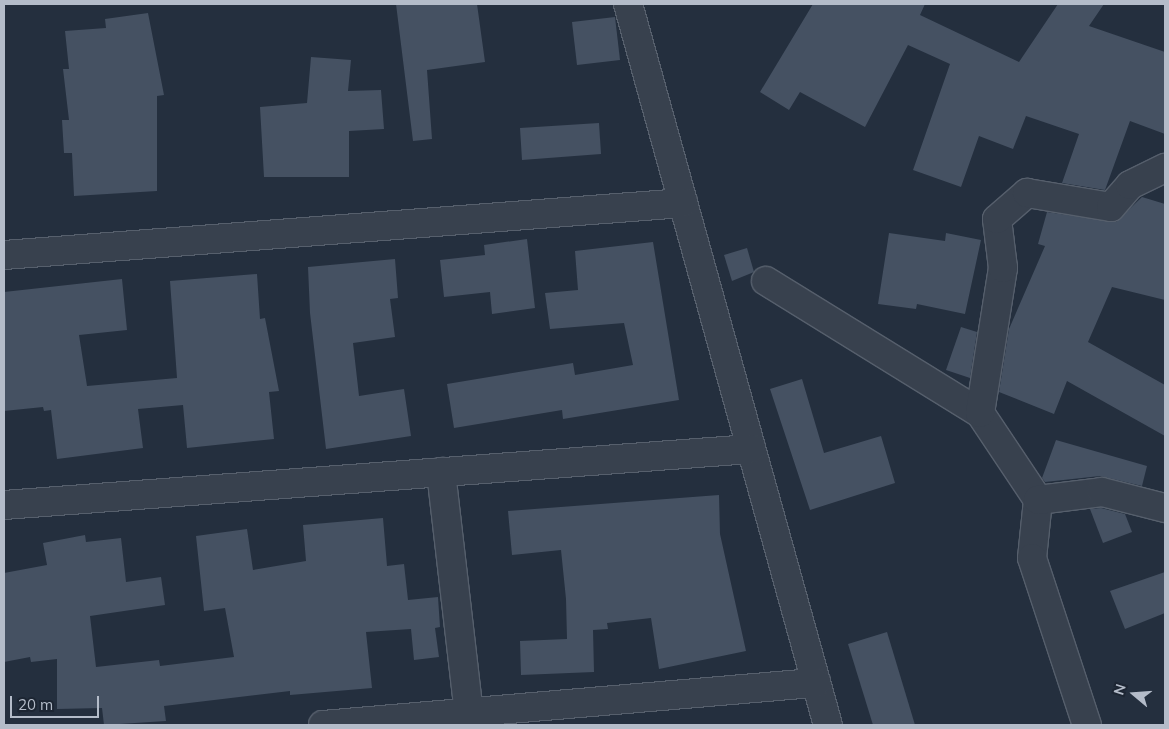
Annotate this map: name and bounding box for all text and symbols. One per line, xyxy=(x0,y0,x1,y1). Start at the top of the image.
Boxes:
north arrow xyxy=(1109,669,1159,719)
text: N xyxy=(1110,682,1130,697)
scale bar xyxy=(12,686,101,718)
text: 20 m xyxy=(18,695,53,714)

